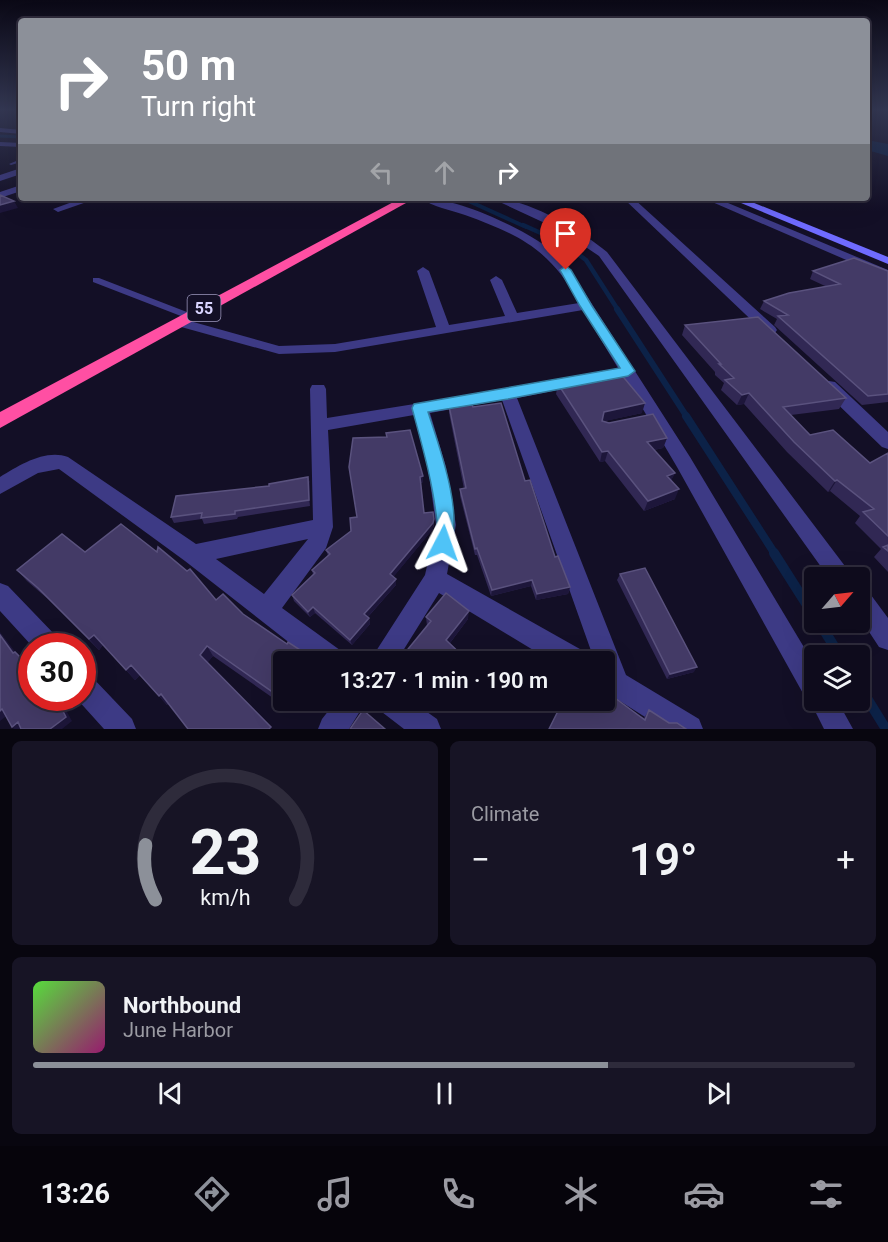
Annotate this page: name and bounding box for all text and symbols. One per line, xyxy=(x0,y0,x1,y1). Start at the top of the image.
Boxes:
text: 50 m xyxy=(141,41,236,90)
icon: right xyxy=(42,42,120,120)
text: Turn right xyxy=(141,91,256,123)
icon: left xyxy=(365,156,398,189)
icon: ahead xyxy=(428,156,461,189)
icon: right xyxy=(491,156,524,189)
pin xyxy=(540,208,591,270)
icon: arrive xyxy=(549,217,582,250)
road number: 55 xyxy=(188,295,220,321)
position arrow xyxy=(411,511,475,575)
north arrow xyxy=(804,567,870,633)
map controls xyxy=(804,567,870,711)
speed limit sign: 30 xyxy=(18,633,96,711)
button: layers xyxy=(804,645,870,711)
text: 13:27 · 1 min · 190 m xyxy=(340,668,548,693)
text: Climate xyxy=(471,802,539,826)
text: 23 xyxy=(189,816,261,889)
text: 19° xyxy=(629,833,697,886)
text: − xyxy=(471,840,490,879)
text: + xyxy=(836,840,855,879)
text: km/h xyxy=(200,885,250,910)
text: Northbound xyxy=(123,993,241,1018)
text: June Harbor xyxy=(123,1018,233,1042)
icon: previous xyxy=(154,1077,187,1110)
icon: pause xyxy=(428,1077,461,1110)
icon: next xyxy=(702,1077,735,1110)
icon: directions xyxy=(191,1173,233,1215)
icon: music xyxy=(314,1173,356,1215)
icon: phone xyxy=(437,1173,479,1215)
icon: climate xyxy=(560,1173,602,1215)
icon: car xyxy=(683,1173,725,1215)
icon: filters xyxy=(805,1173,847,1215)
text: 13:26 xyxy=(40,1178,110,1210)

